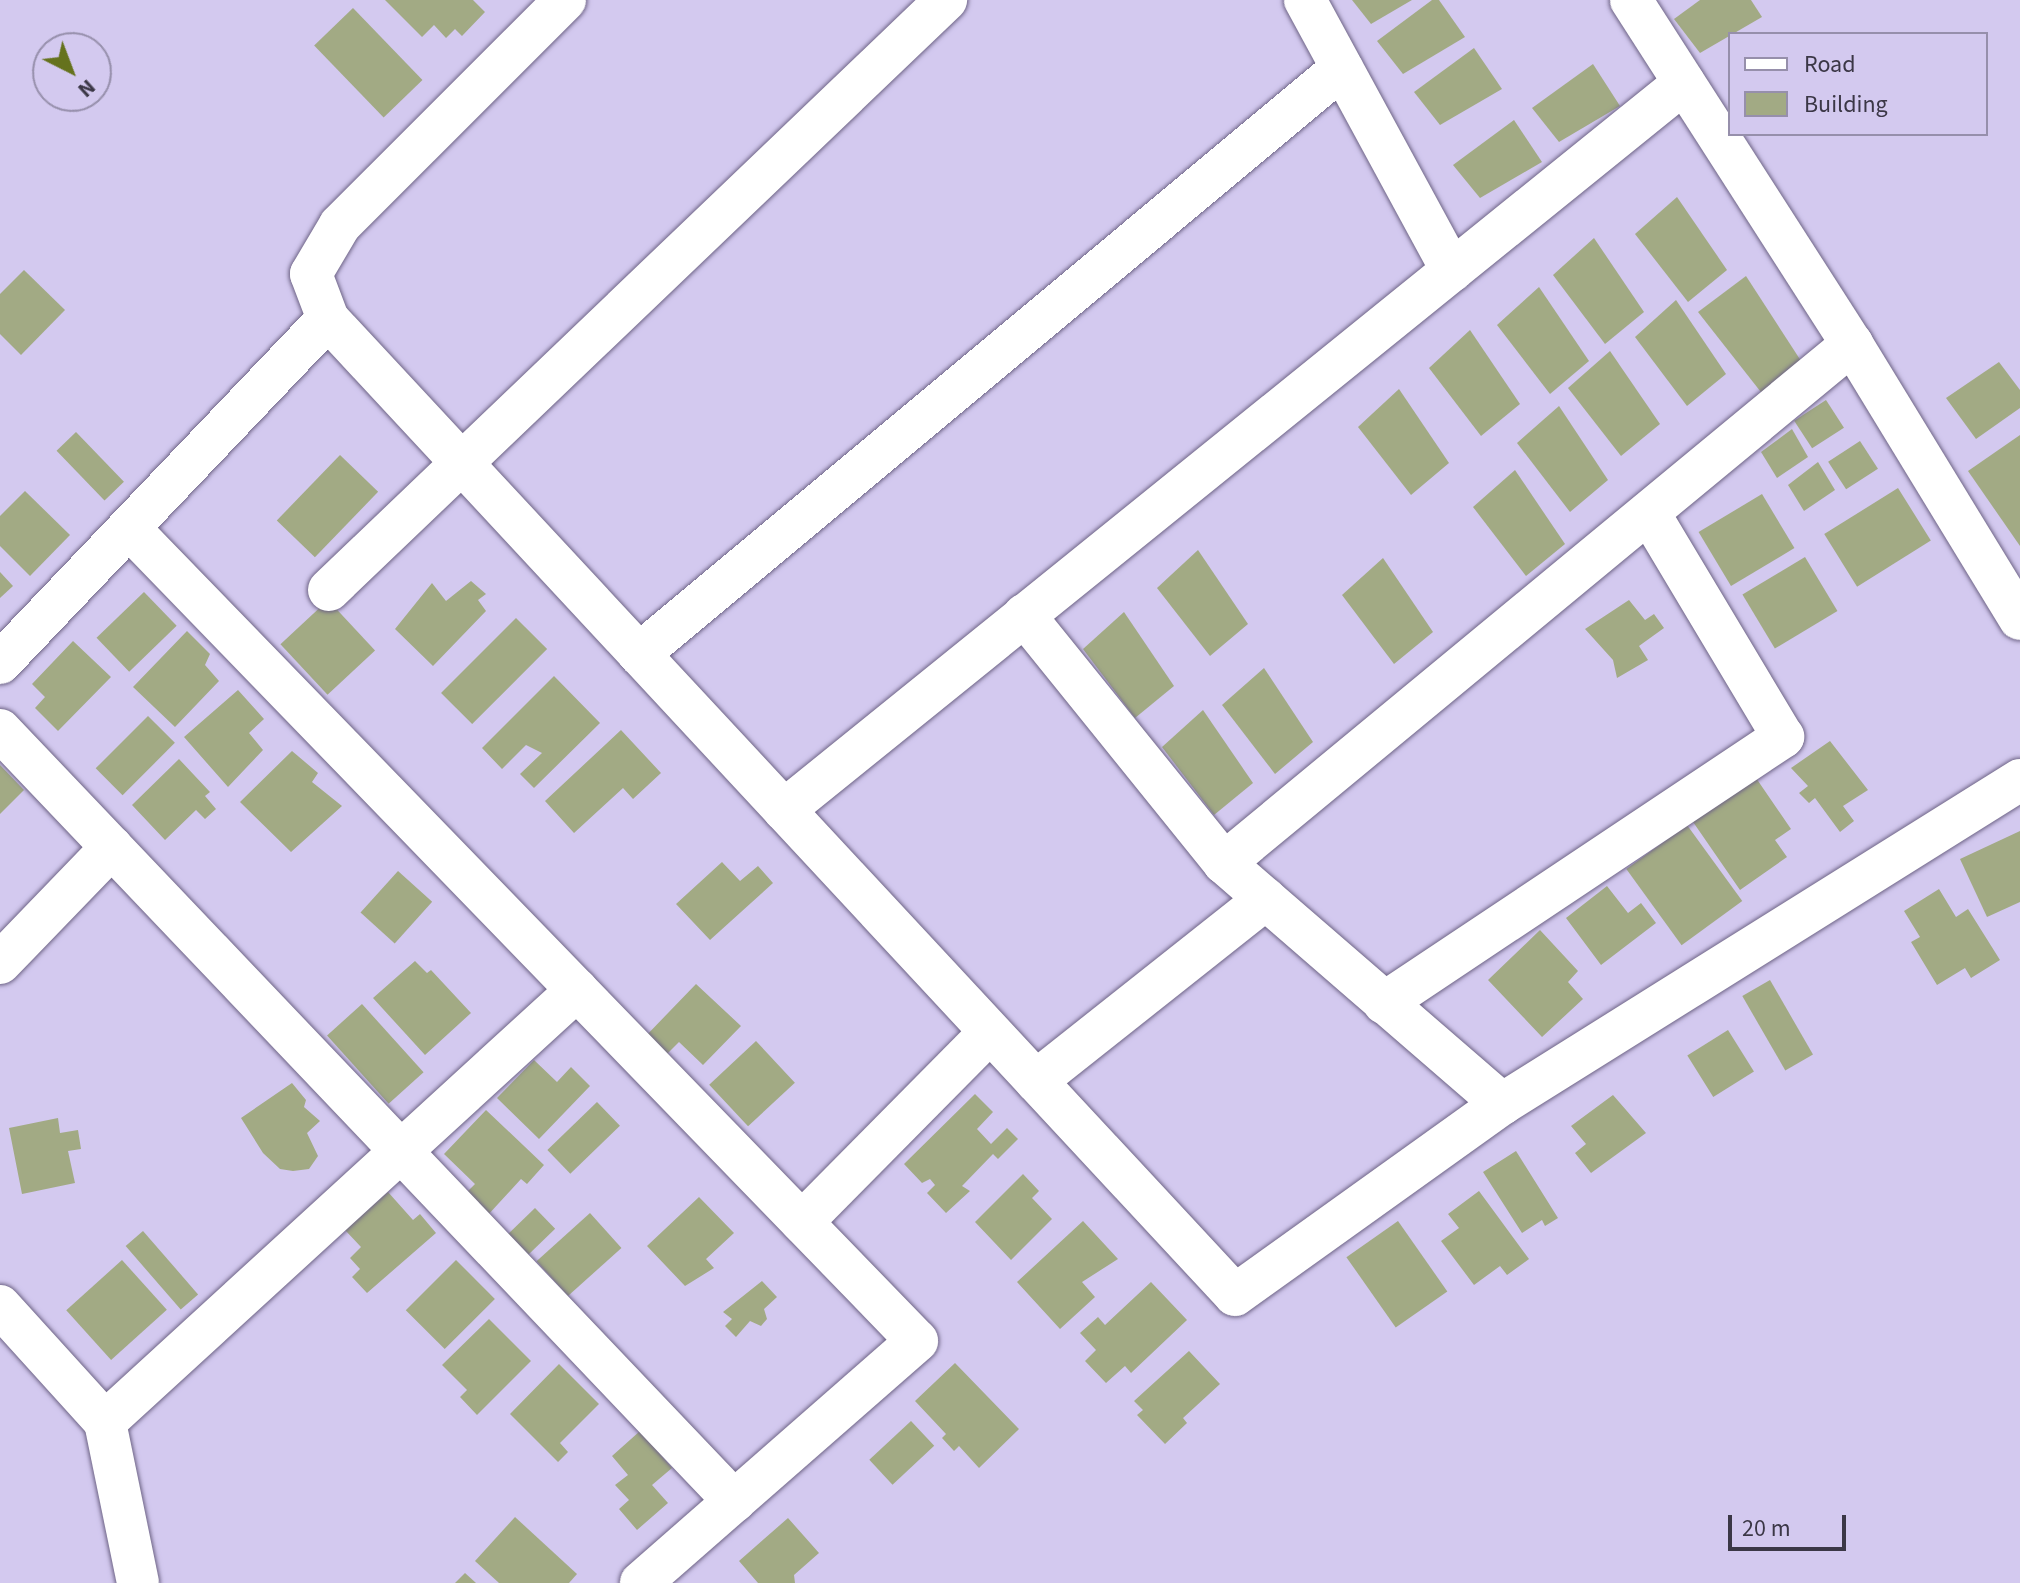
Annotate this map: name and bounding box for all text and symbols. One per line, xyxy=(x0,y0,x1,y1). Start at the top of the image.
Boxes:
north arrow xyxy=(32,32,112,112)
legend xyxy=(1728,32,1988,136)
text: Road xyxy=(1804,47,1856,82)
text: N xyxy=(71,72,103,105)
text: Building xyxy=(1804,87,1888,122)
scale bar xyxy=(1732,1499,1850,1549)
text: 20 m xyxy=(1742,1511,1791,1546)

